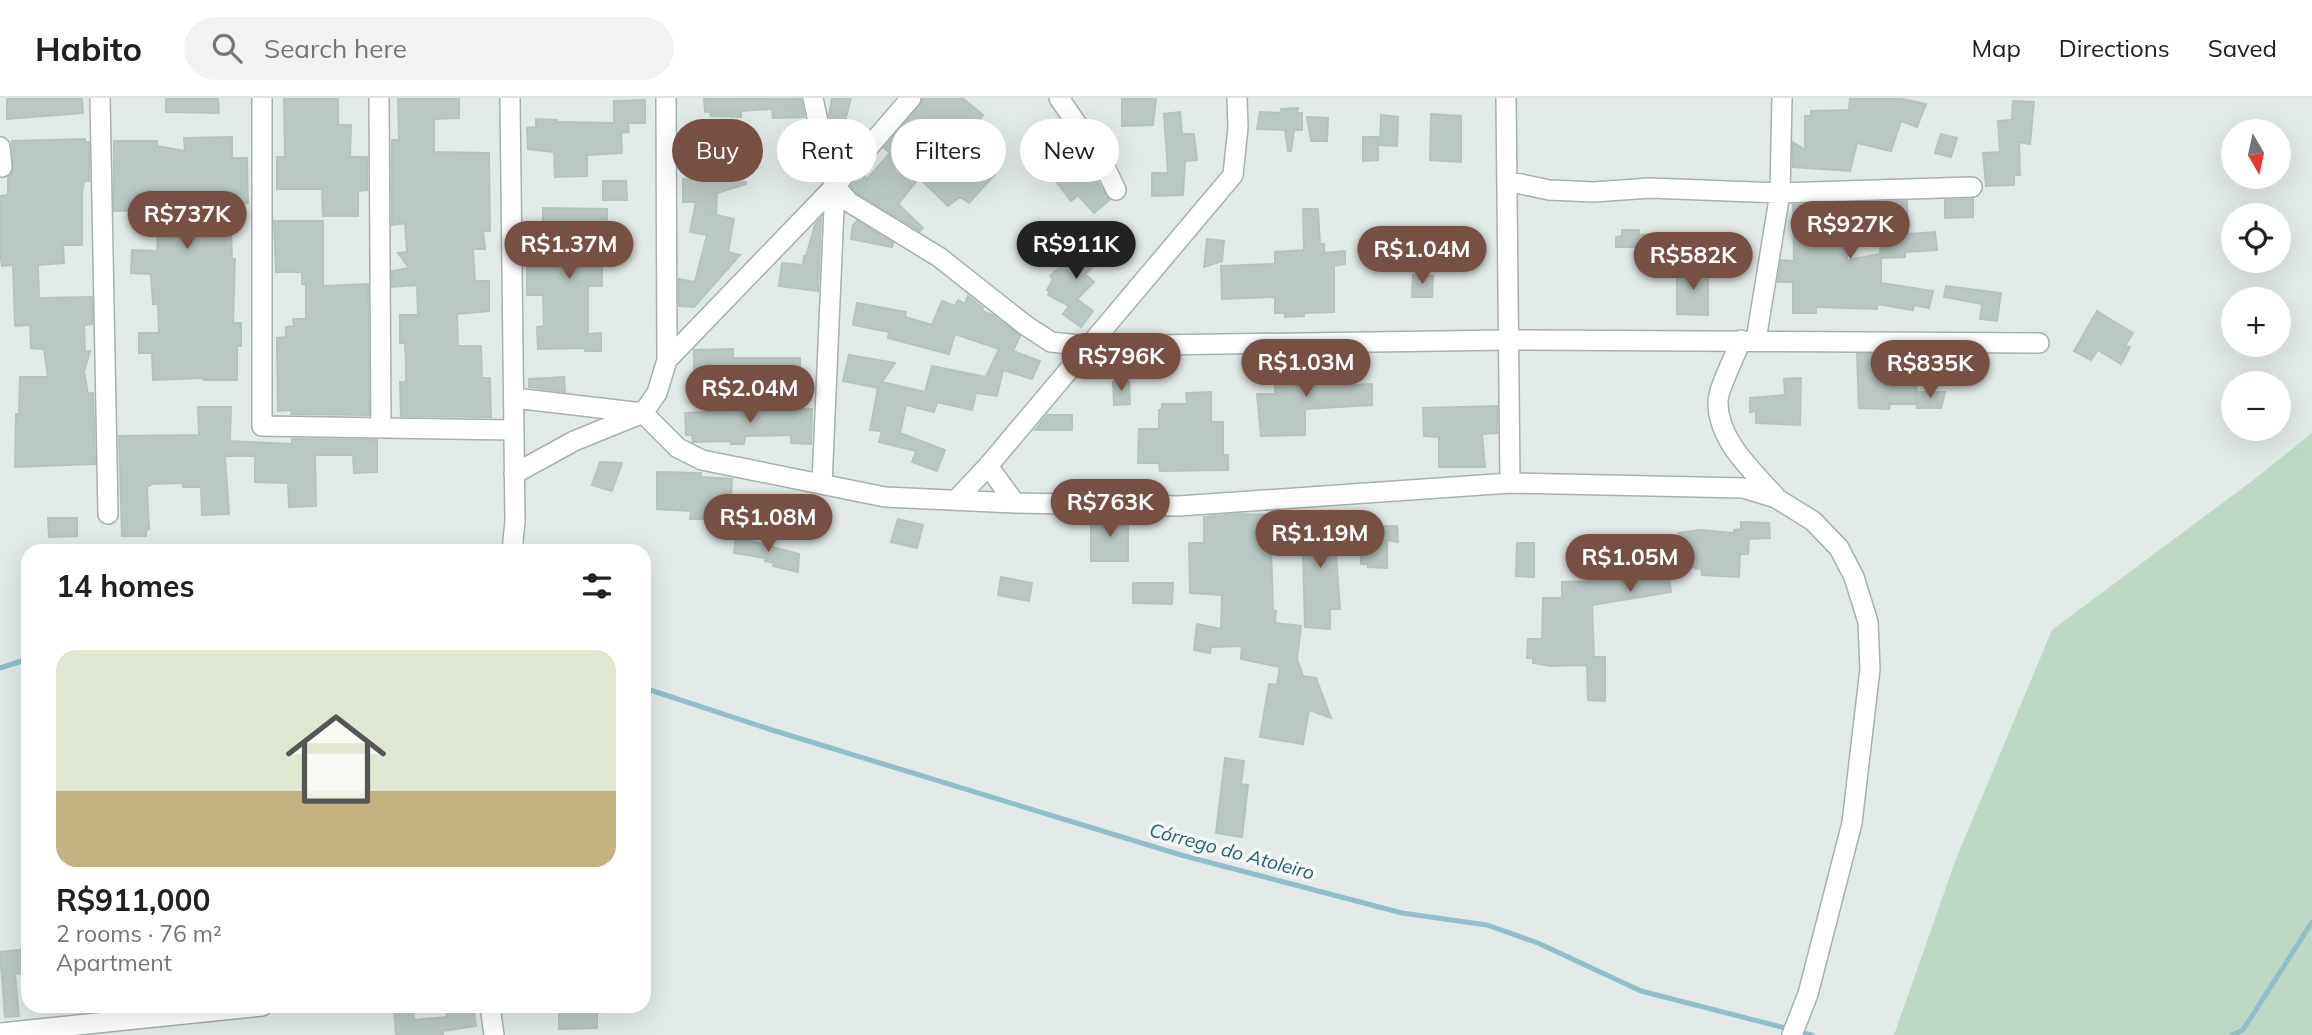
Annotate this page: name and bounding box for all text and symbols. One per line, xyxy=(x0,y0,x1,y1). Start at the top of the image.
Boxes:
search box xyxy=(184,17,674,80)
text: Habito xyxy=(35,28,142,69)
icon: search xyxy=(208,29,246,67)
text: Search here xyxy=(264,32,407,65)
text: Map xyxy=(1971,33,2021,63)
text: Directions xyxy=(2059,33,2170,63)
text: Saved xyxy=(2208,33,2277,63)
chip: Buy xyxy=(672,119,763,182)
chip: Rent xyxy=(777,119,877,182)
chip: Filters xyxy=(891,119,1006,182)
chip: New xyxy=(1020,119,1119,182)
north arrow xyxy=(2221,119,2291,189)
map controls xyxy=(2221,119,2291,441)
pin: R$737K xyxy=(130,192,244,251)
text: R$737K xyxy=(144,199,230,228)
pin: R$927K xyxy=(1793,202,1907,261)
button: locate xyxy=(2221,203,2291,273)
text: R$927K xyxy=(1807,209,1893,238)
pin: R$1.37M xyxy=(504,222,634,281)
pin: R$911K xyxy=(1019,222,1133,281)
pin: R$1.04M xyxy=(1357,226,1487,286)
text: R$1.37M xyxy=(520,229,618,258)
text: R$911K xyxy=(1033,229,1119,258)
pin: R$582K xyxy=(1636,232,1750,292)
text: R$1.04M xyxy=(1373,234,1471,263)
text: R$582K xyxy=(1650,240,1736,269)
button: + xyxy=(2221,287,2291,357)
pin: R$796K xyxy=(1064,334,1178,393)
pin: R$1.03M xyxy=(1241,340,1371,399)
text: R$796K xyxy=(1078,341,1164,370)
pin: R$835K xyxy=(1873,341,1987,400)
text: R$1.03M xyxy=(1257,347,1355,376)
text: R$835K xyxy=(1887,348,1973,377)
pin: R$2.04M xyxy=(685,366,815,425)
button: − xyxy=(2221,371,2291,441)
text: R$2.04M xyxy=(701,373,799,402)
pin: R$763K xyxy=(1053,480,1167,539)
text: R$763K xyxy=(1067,487,1153,516)
pin: R$1.08M xyxy=(703,494,833,554)
text: R$1.08M xyxy=(719,502,817,531)
pin: R$1.19M xyxy=(1255,510,1385,570)
text: R$1.19M xyxy=(1271,518,1369,547)
pin: R$1.05M xyxy=(1565,534,1695,594)
text: R$1.05M xyxy=(1581,542,1679,571)
text: 14 homes xyxy=(56,567,195,605)
icon: filters xyxy=(578,567,616,605)
icon: home xyxy=(273,696,399,822)
water label: Córrego do Atoleiro xyxy=(1147,817,1317,885)
text: R$911,000 xyxy=(56,881,211,919)
text: 2 rooms · 76 m² xyxy=(56,919,222,948)
text: Apartment xyxy=(56,948,172,977)

